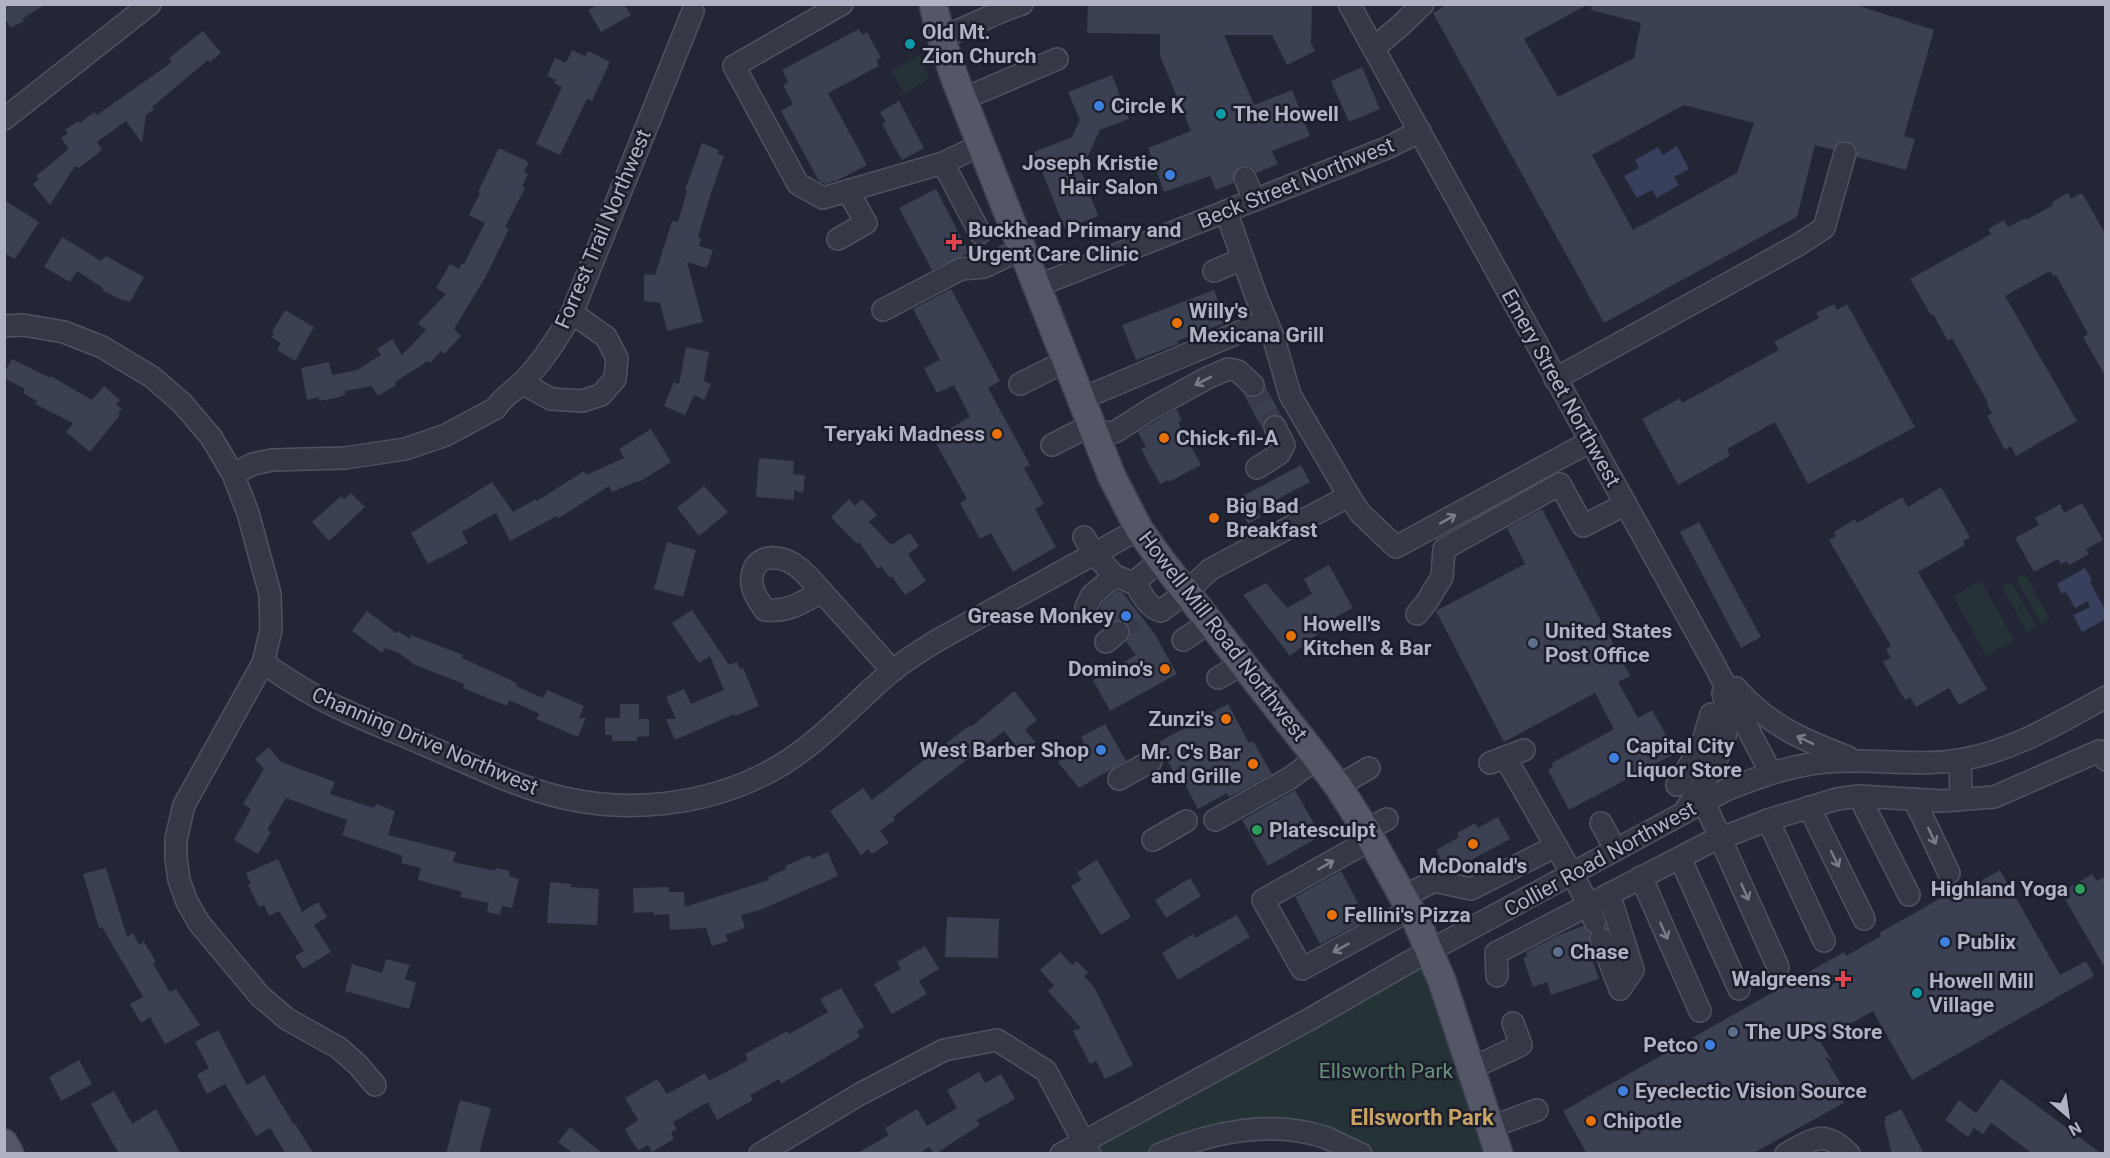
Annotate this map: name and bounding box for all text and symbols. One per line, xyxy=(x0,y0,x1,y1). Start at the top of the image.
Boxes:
place label: Old Mt. Zion Church xyxy=(922,20,1037,68)
marker: Old Mt. Zion Church xyxy=(903,37,917,51)
place label: Circle K xyxy=(1111,94,1185,118)
marker: Circle K xyxy=(1092,99,1106,113)
place label: The Howell xyxy=(1233,102,1339,126)
marker: The Howell xyxy=(1214,107,1228,121)
street label: Forrest Trail Northwest xyxy=(550,126,656,332)
street label: Beck Street Northwest xyxy=(1194,133,1398,233)
place label: Joseph Kristie Hair Salon xyxy=(1022,151,1158,199)
marker: Joseph Kristie Hair Salon xyxy=(1163,168,1177,182)
place label: Buckhead Primary and Urgent Care Clinic xyxy=(968,218,1181,266)
marker: Buckhead Primary and Urgent Care Clinic xyxy=(945,233,963,251)
street label: Emery Street Northwest xyxy=(1497,285,1625,491)
place label: Willy's Mexicana Grill xyxy=(1189,299,1324,347)
marker: Willy's Mexicana Grill xyxy=(1170,316,1184,330)
one-way arrow xyxy=(1194,376,1212,387)
place label: Teryaki Madness xyxy=(824,422,985,446)
place label: Chick-fil-A xyxy=(1176,426,1279,450)
marker: Teryaki Madness xyxy=(990,427,1004,441)
marker: Chick-fil-A xyxy=(1157,431,1171,445)
place label: Big Bad Breakfast xyxy=(1226,494,1317,542)
marker: Big Bad Breakfast xyxy=(1207,511,1221,525)
one-way arrow xyxy=(1438,513,1456,524)
street label: Howell Mill Road Northwest xyxy=(1134,526,1312,746)
place label: Grease Monkey xyxy=(967,604,1114,628)
marker: Grease Monkey xyxy=(1119,609,1133,623)
place label: Howell's Kitchen & Bar xyxy=(1303,612,1432,660)
place label: United States Post Office xyxy=(1545,619,1672,667)
marker: Howell's Kitchen & Bar xyxy=(1284,629,1298,643)
marker: United States Post Office xyxy=(1526,636,1540,650)
place label: Domino's xyxy=(1068,657,1153,681)
marker: Domino's xyxy=(1158,662,1172,676)
street label: Channing Drive Northwest xyxy=(308,682,542,800)
place label: Zunzi's xyxy=(1148,707,1214,731)
marker: Zunzi's xyxy=(1219,712,1233,726)
place label: Capital City Liquor Store xyxy=(1626,734,1742,782)
one-way arrow xyxy=(1797,734,1815,745)
place label: West Barber Shop xyxy=(920,738,1089,762)
place label: Mr. C's Bar and Grille xyxy=(1141,740,1241,788)
marker: West Barber Shop xyxy=(1094,743,1108,757)
marker: Capital City Liquor Store xyxy=(1607,751,1621,765)
marker: Mr. C's Bar and Grille xyxy=(1246,757,1260,771)
street label: Collier Road Northwest xyxy=(1500,796,1700,922)
place label: Platesculpt xyxy=(1269,818,1376,842)
marker: Platesculpt xyxy=(1250,823,1264,837)
one-way arrow xyxy=(1926,827,1938,845)
marker: McDonald's xyxy=(1466,837,1480,851)
one-way arrow xyxy=(1829,850,1841,868)
place label: McDonald's xyxy=(1419,854,1527,878)
one-way arrow xyxy=(1317,859,1335,870)
place label: Highland Yoga xyxy=(1931,877,2068,901)
marker: Highland Yoga xyxy=(2073,882,2087,896)
one-way arrow xyxy=(1739,883,1751,901)
place label: Fellini's Pizza xyxy=(1344,903,1471,927)
marker: Fellini's Pizza xyxy=(1325,908,1339,922)
one-way arrow xyxy=(1659,921,1671,939)
place label: Publix xyxy=(1957,930,2016,954)
marker: Publix xyxy=(1938,935,1952,949)
place label: Chase xyxy=(1570,940,1629,964)
one-way arrow xyxy=(1332,943,1350,954)
marker: Chase xyxy=(1551,945,1565,959)
place label: Walgreens xyxy=(1731,967,1831,991)
place label: Howell Mill Village xyxy=(1929,969,2034,1017)
marker: Walgreens xyxy=(1836,972,1850,986)
marker: Howell Mill Village xyxy=(1910,986,1924,1000)
place label: The UPS Store xyxy=(1745,1020,1882,1044)
marker: The UPS Store xyxy=(1726,1025,1740,1039)
place label: Petco xyxy=(1643,1033,1698,1057)
marker: Petco xyxy=(1703,1038,1717,1052)
park label: Ellsworth Park xyxy=(1319,1059,1454,1083)
place label: Eyeclectic Vision Source xyxy=(1635,1079,1867,1103)
marker: Eyeclectic Vision Source xyxy=(1616,1084,1630,1098)
north arrow xyxy=(2038,1086,2098,1146)
district label: Ellsworth Park xyxy=(1350,1105,1494,1130)
place label: Chipotle xyxy=(1603,1109,1682,1133)
marker: Chipotle xyxy=(1584,1114,1598,1128)
text: N xyxy=(2065,1118,2085,1140)

